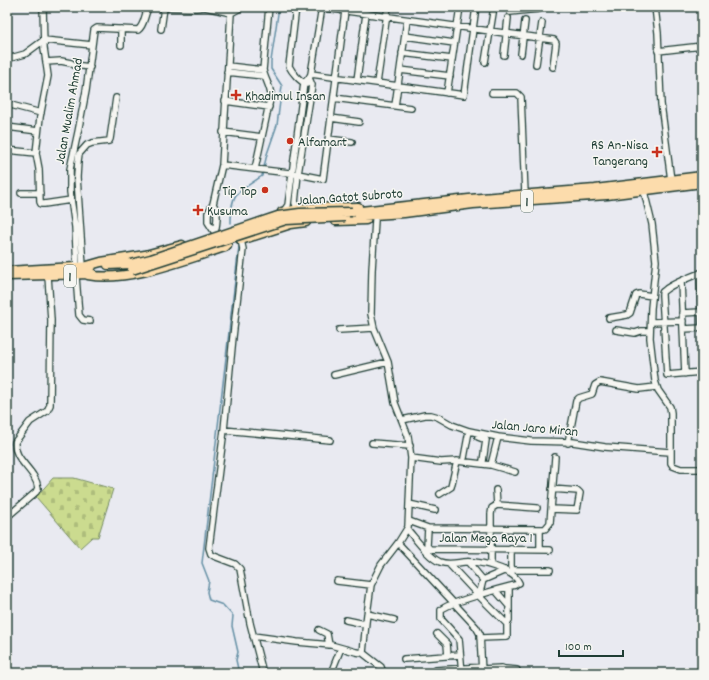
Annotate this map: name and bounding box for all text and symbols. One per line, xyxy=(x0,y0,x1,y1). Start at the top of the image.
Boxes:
street label: Jalan Mualim Ahmad xyxy=(51,57,89,166)
place label: Khadimul Insan xyxy=(245,87,326,107)
marker: Khadimul Insan xyxy=(230,89,242,101)
place label: Alfamart xyxy=(298,133,347,153)
marker: Alfamart xyxy=(285,136,295,146)
place label: RS An-Nisa Tangerang xyxy=(591,136,648,172)
marker: RS An-Nisa Tangerang xyxy=(651,146,663,158)
place label: Tip Top xyxy=(222,182,257,202)
street label: Jalan Gatot Subroto xyxy=(297,184,404,212)
marker: Tip Top xyxy=(260,185,270,195)
road number: 1 xyxy=(521,190,533,212)
place label: Kusuma xyxy=(207,202,248,222)
marker: Kusuma xyxy=(192,204,204,216)
road number: 1 xyxy=(64,265,76,287)
street label: Jalan Jaro Miran xyxy=(491,415,579,443)
street label: Jalan Mega Raya 1 xyxy=(439,529,533,549)
scale bar xyxy=(559,632,623,658)
text: 100 m xyxy=(565,639,592,656)

